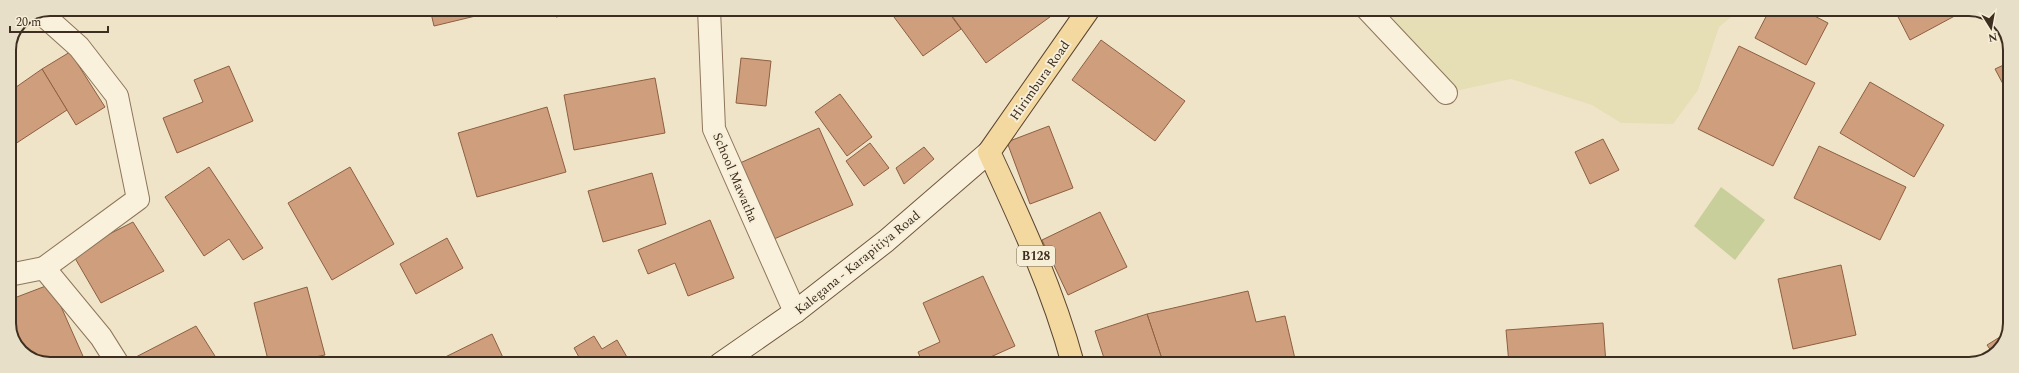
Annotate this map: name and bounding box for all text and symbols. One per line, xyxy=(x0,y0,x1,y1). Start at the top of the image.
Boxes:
scale bar xyxy=(10,8,108,34)
north arrow xyxy=(1971,8,2011,48)
text: 20 m xyxy=(16,13,41,32)
text: N xyxy=(1987,28,1999,47)
street label: Hirimbura Road xyxy=(1005,36,1075,125)
street label: School Mawatha xyxy=(707,129,763,226)
street label: Kalegana - Karapitiya Road xyxy=(791,206,925,320)
road number: B128 xyxy=(1017,246,1055,266)

